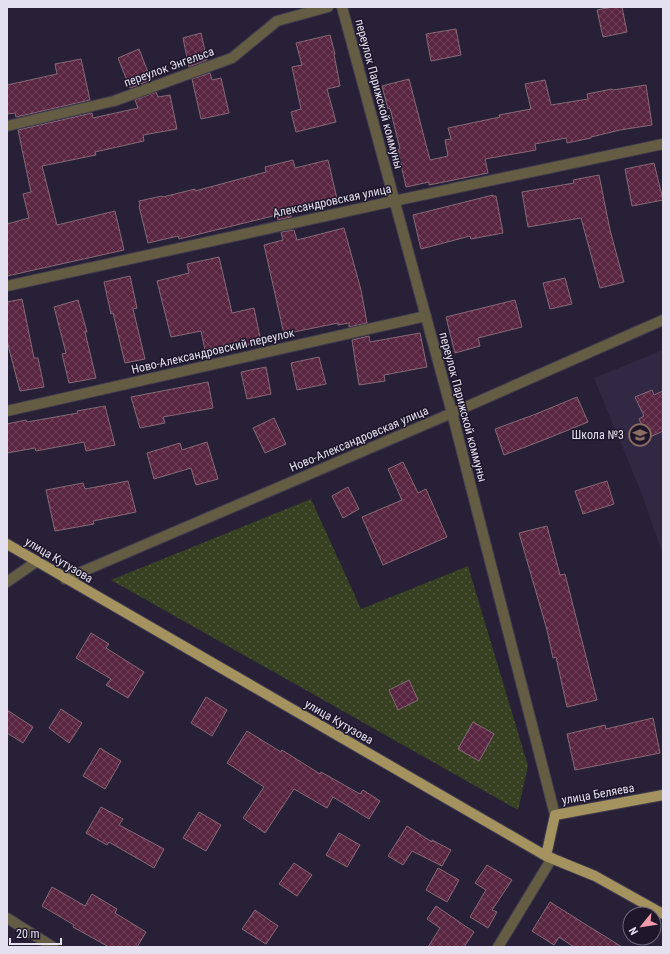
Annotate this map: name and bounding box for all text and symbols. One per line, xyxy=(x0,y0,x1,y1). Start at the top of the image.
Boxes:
street label: переулок Парижской коммуны xyxy=(352,18,406,170)
street label: переулок Энгельса xyxy=(122,44,216,90)
street label: Александровская улица xyxy=(271,182,393,220)
street label: Ново-Александровский переулок xyxy=(130,325,296,377)
street label: переулок Парижской коммуны xyxy=(436,331,490,483)
street label: Ново-Александровская улица xyxy=(288,403,431,475)
school or university icon: Школа №3 xyxy=(627,422,653,448)
place label: Школа №3 xyxy=(571,428,624,442)
street label: улица Кутузова xyxy=(23,534,96,586)
street label: улица Кутузова xyxy=(302,697,376,747)
street label: улица Беляева xyxy=(561,781,636,807)
north arrow xyxy=(622,906,662,946)
scale bar xyxy=(10,920,61,946)
text: N xyxy=(626,924,641,937)
text: 20 m xyxy=(16,927,40,941)

